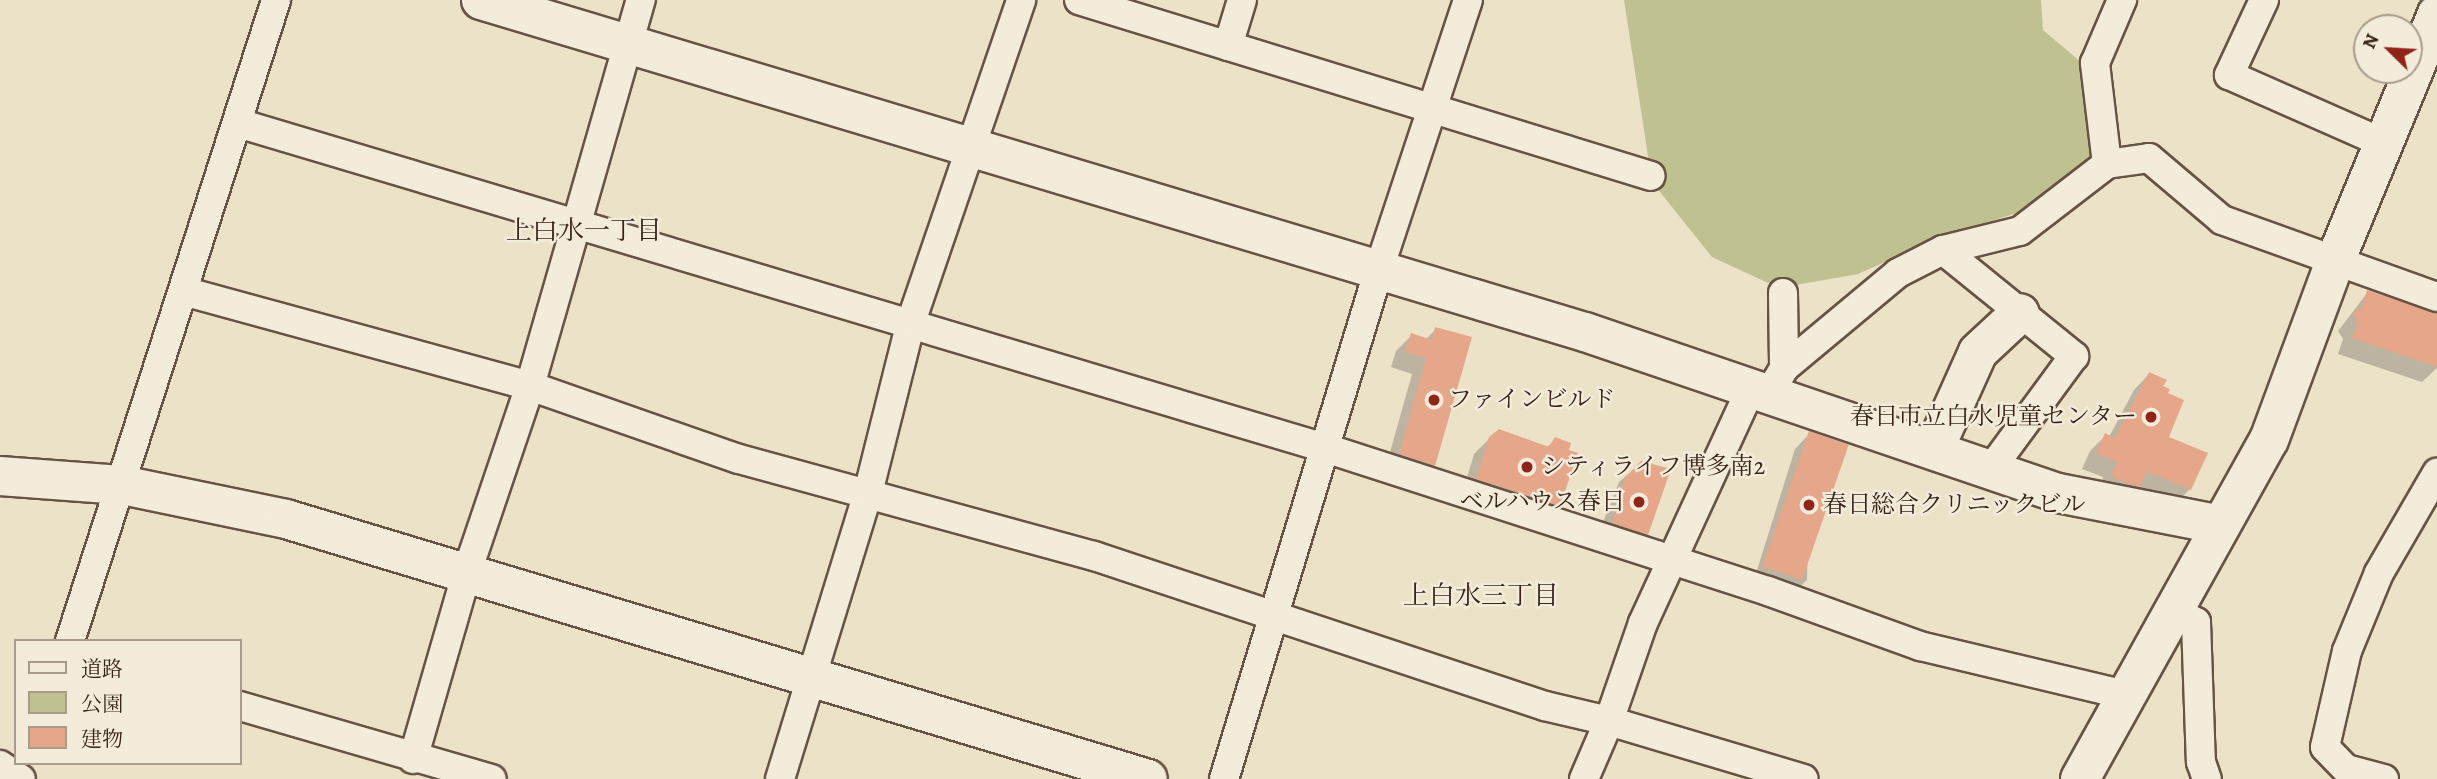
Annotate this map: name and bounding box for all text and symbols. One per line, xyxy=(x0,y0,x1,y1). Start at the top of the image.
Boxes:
north arrow xyxy=(2353,14,2423,84)
text: N xyxy=(2356,30,2385,53)
district label: 上白水一丁目 xyxy=(506,215,662,247)
place label: ファインビルド xyxy=(1448,386,1616,414)
marker: ファインビルド xyxy=(1426,392,1442,408)
place label: 春日市立白水児童センター xyxy=(1849,403,2137,431)
marker: 春日市立白水児童センター xyxy=(2143,409,2159,425)
place label: シティライフ博多南2 xyxy=(1541,453,1768,481)
marker: シティライフ博多南2 xyxy=(1519,459,1535,475)
place label: ベルハウス春日 xyxy=(1457,488,1625,516)
place label: 春日総合クリニックビル xyxy=(1823,491,2087,519)
marker: ベルハウス春日 xyxy=(1631,494,1647,510)
marker: 春日総合クリニックビル xyxy=(1801,497,1817,513)
district label: 上白水三丁目 xyxy=(1403,580,1559,612)
legend xyxy=(14,639,242,765)
text: 道路 xyxy=(81,655,123,683)
text: 公園 xyxy=(81,690,123,718)
text: 建物 xyxy=(81,725,123,753)

